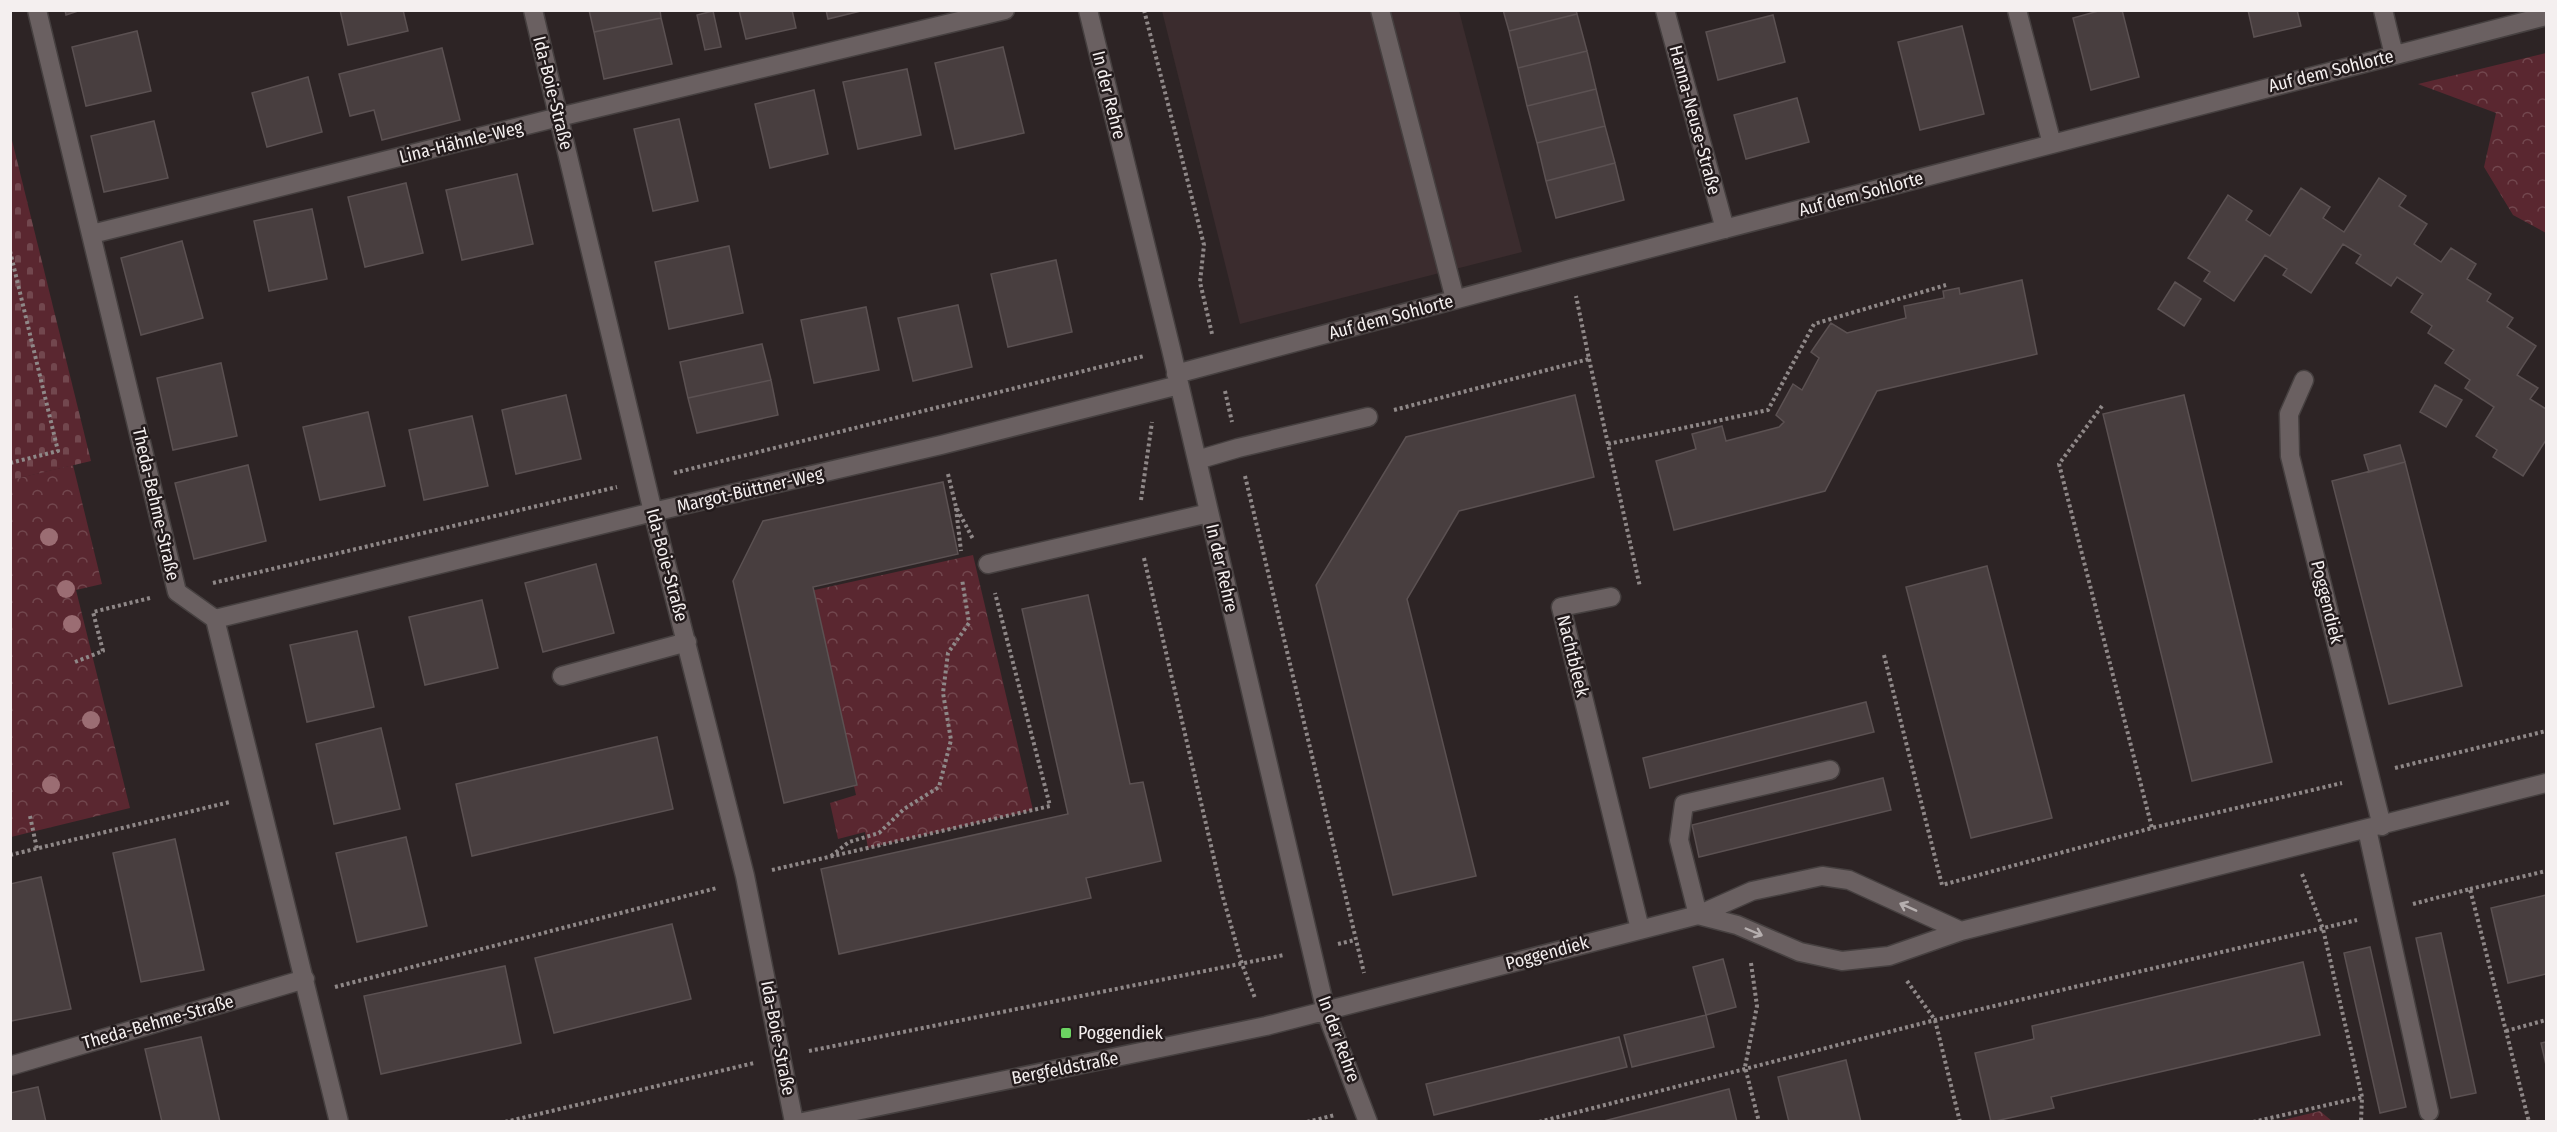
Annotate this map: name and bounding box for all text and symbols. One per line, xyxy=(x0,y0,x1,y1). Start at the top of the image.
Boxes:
street label: Ida-Boie-Straße xyxy=(528,34,578,152)
street label: Hanna-Neuse-Straße xyxy=(1664,43,1726,197)
street label: Auf dem Sohlorte xyxy=(2266,45,2396,97)
street label: In der Rehre xyxy=(1087,49,1131,141)
street label: Lina-Hähnle-Weg xyxy=(397,116,526,168)
street label: Auf dem Sohlorte xyxy=(1796,167,1926,221)
street label: Auf dem Sohlorte xyxy=(1326,290,1456,344)
street label: Theda-Behme-Straße xyxy=(128,425,184,583)
street label: Margot-Büttner-Weg xyxy=(675,462,826,518)
street label: Ida-Boie-Straße xyxy=(641,506,693,624)
street label: In der Rehre xyxy=(1201,522,1243,614)
street label: Poggendiek xyxy=(2306,558,2348,646)
street label: Nachtbleek xyxy=(1552,613,1594,700)
one-way arrow xyxy=(1899,900,1917,911)
one-way arrow xyxy=(1744,927,1762,938)
street label: Poggendiek xyxy=(1503,931,1591,975)
street label: Ida-Boie-Straße xyxy=(756,979,800,1097)
street label: Theda-Behme-Straße xyxy=(80,990,236,1054)
street label: In der Rehre xyxy=(1313,993,1365,1085)
place label: Poggendiek xyxy=(1078,1022,1163,1044)
marker: Poggendiek xyxy=(1059,1026,1073,1040)
street label: Bergfeldstraße xyxy=(1010,1047,1120,1089)

